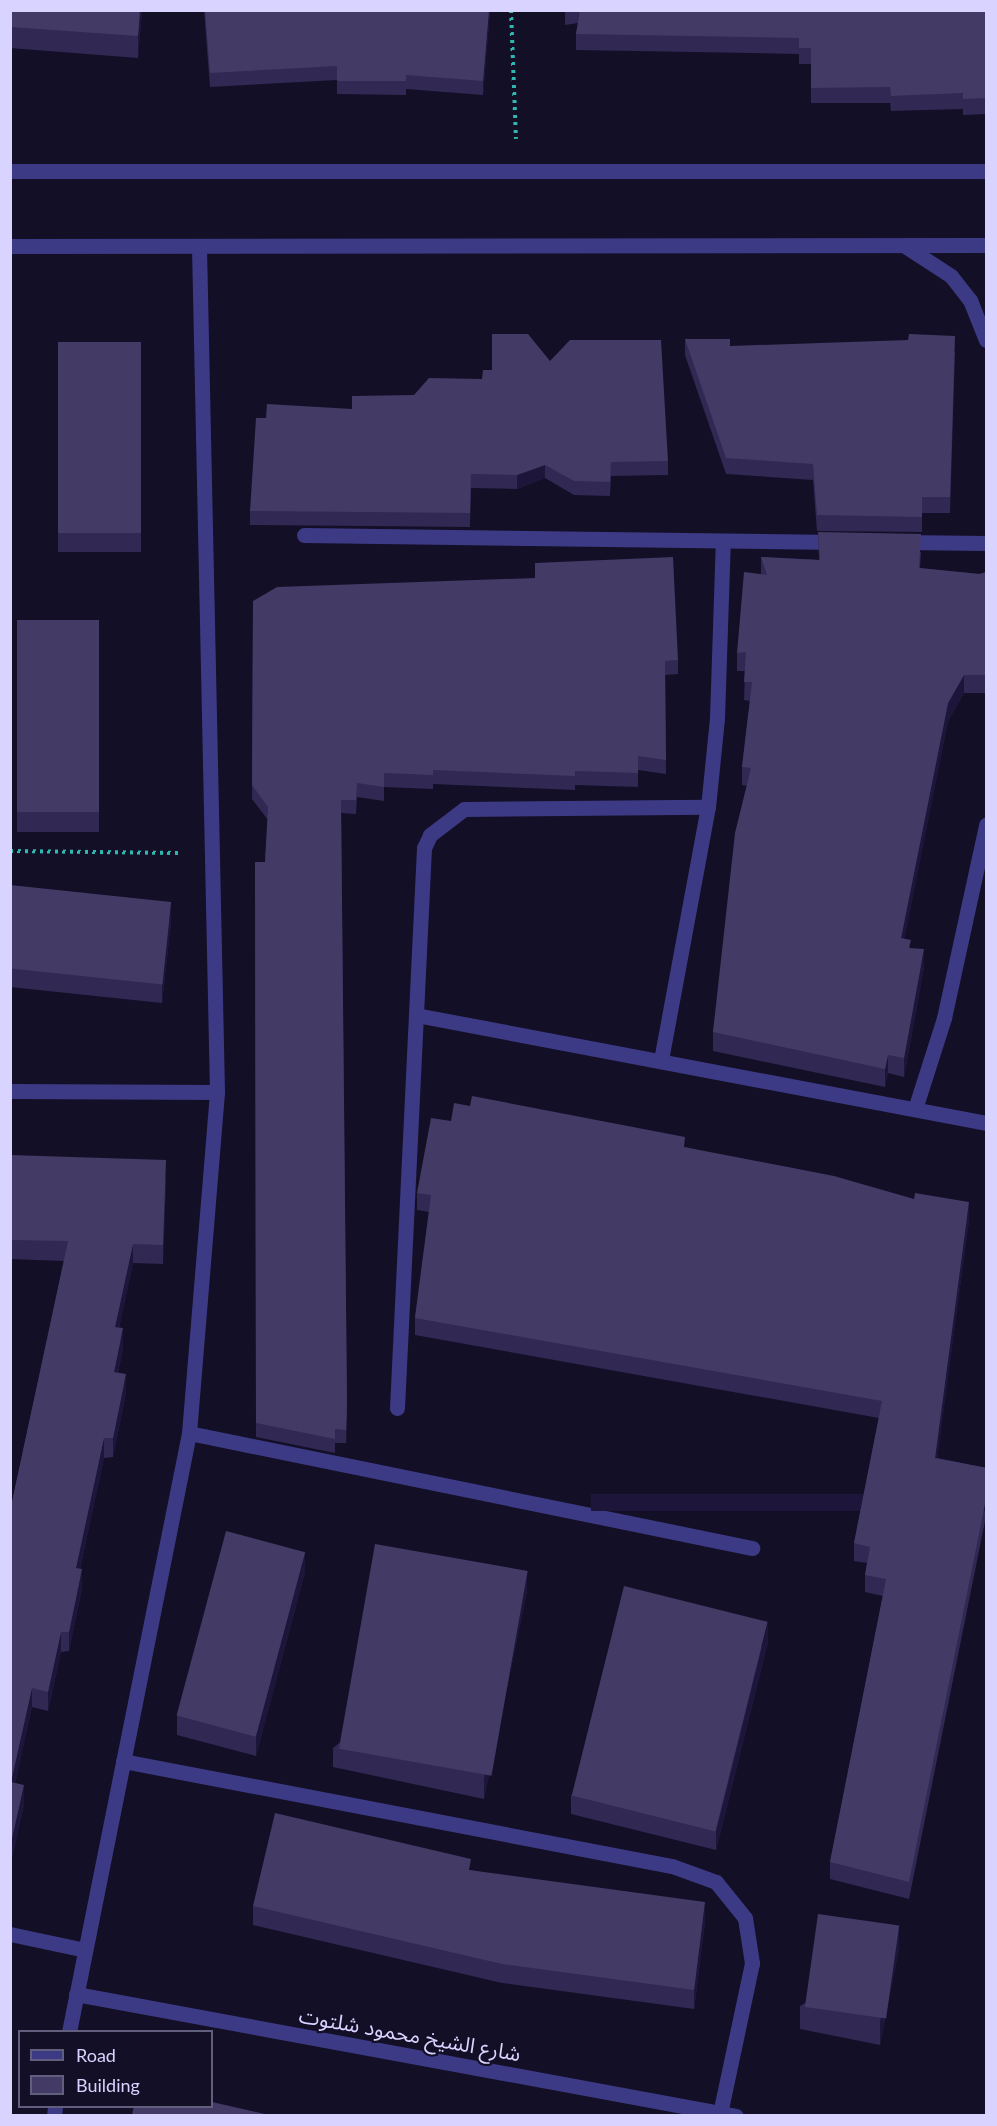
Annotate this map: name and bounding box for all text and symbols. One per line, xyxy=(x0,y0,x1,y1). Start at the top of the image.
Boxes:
street label: شارع الشيخ محمود شلتوت xyxy=(297,2002,523,2066)
legend xyxy=(18,2030,213,2108)
text: Road xyxy=(76,2044,116,2066)
text: Building xyxy=(76,2074,140,2096)

